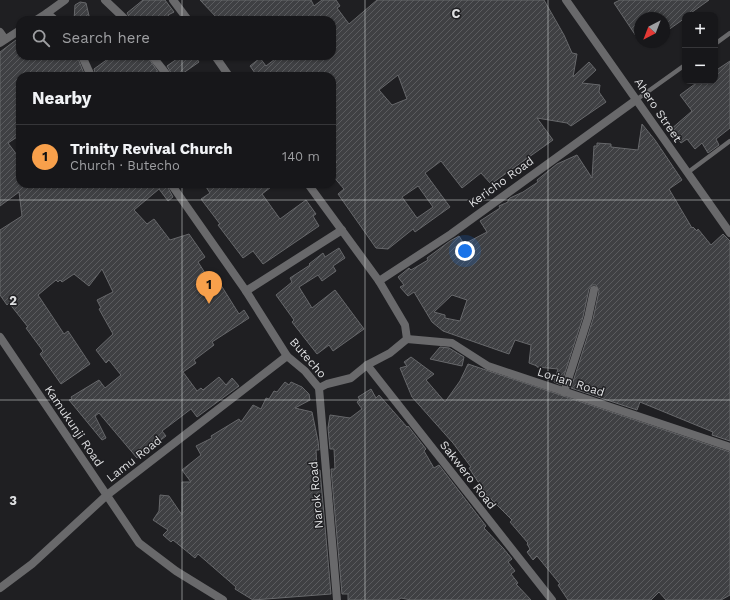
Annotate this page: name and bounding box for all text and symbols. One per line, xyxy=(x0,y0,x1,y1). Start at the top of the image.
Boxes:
text: C xyxy=(452,6,461,21)
north arrow xyxy=(634,12,670,48)
map controls xyxy=(682,12,718,84)
button: + xyxy=(682,12,718,48)
search box xyxy=(16,16,336,60)
icon: search xyxy=(30,27,52,49)
text: Search here xyxy=(62,29,150,47)
button: − xyxy=(682,48,718,84)
street label: Ahero Street xyxy=(631,75,685,145)
text: Nearby xyxy=(32,88,91,108)
text: Trinity Revival Church xyxy=(70,140,233,158)
text: 1 xyxy=(42,149,48,164)
text: 140 m xyxy=(282,149,320,164)
street label: Kericho Road xyxy=(466,154,536,210)
text: Church · Butecho xyxy=(70,158,180,173)
your location xyxy=(455,241,475,261)
pin: 1 xyxy=(196,271,222,304)
text: 2 xyxy=(9,293,17,308)
street label: Butecho xyxy=(287,335,329,381)
street label: Lorian Road xyxy=(536,365,606,399)
street label: Kamukunji Road xyxy=(42,383,106,469)
street label: Lamu Road xyxy=(104,433,164,485)
street label: Sakwero Road xyxy=(437,438,499,512)
street label: Narok Road xyxy=(306,461,326,529)
text: 3 xyxy=(9,493,17,508)

